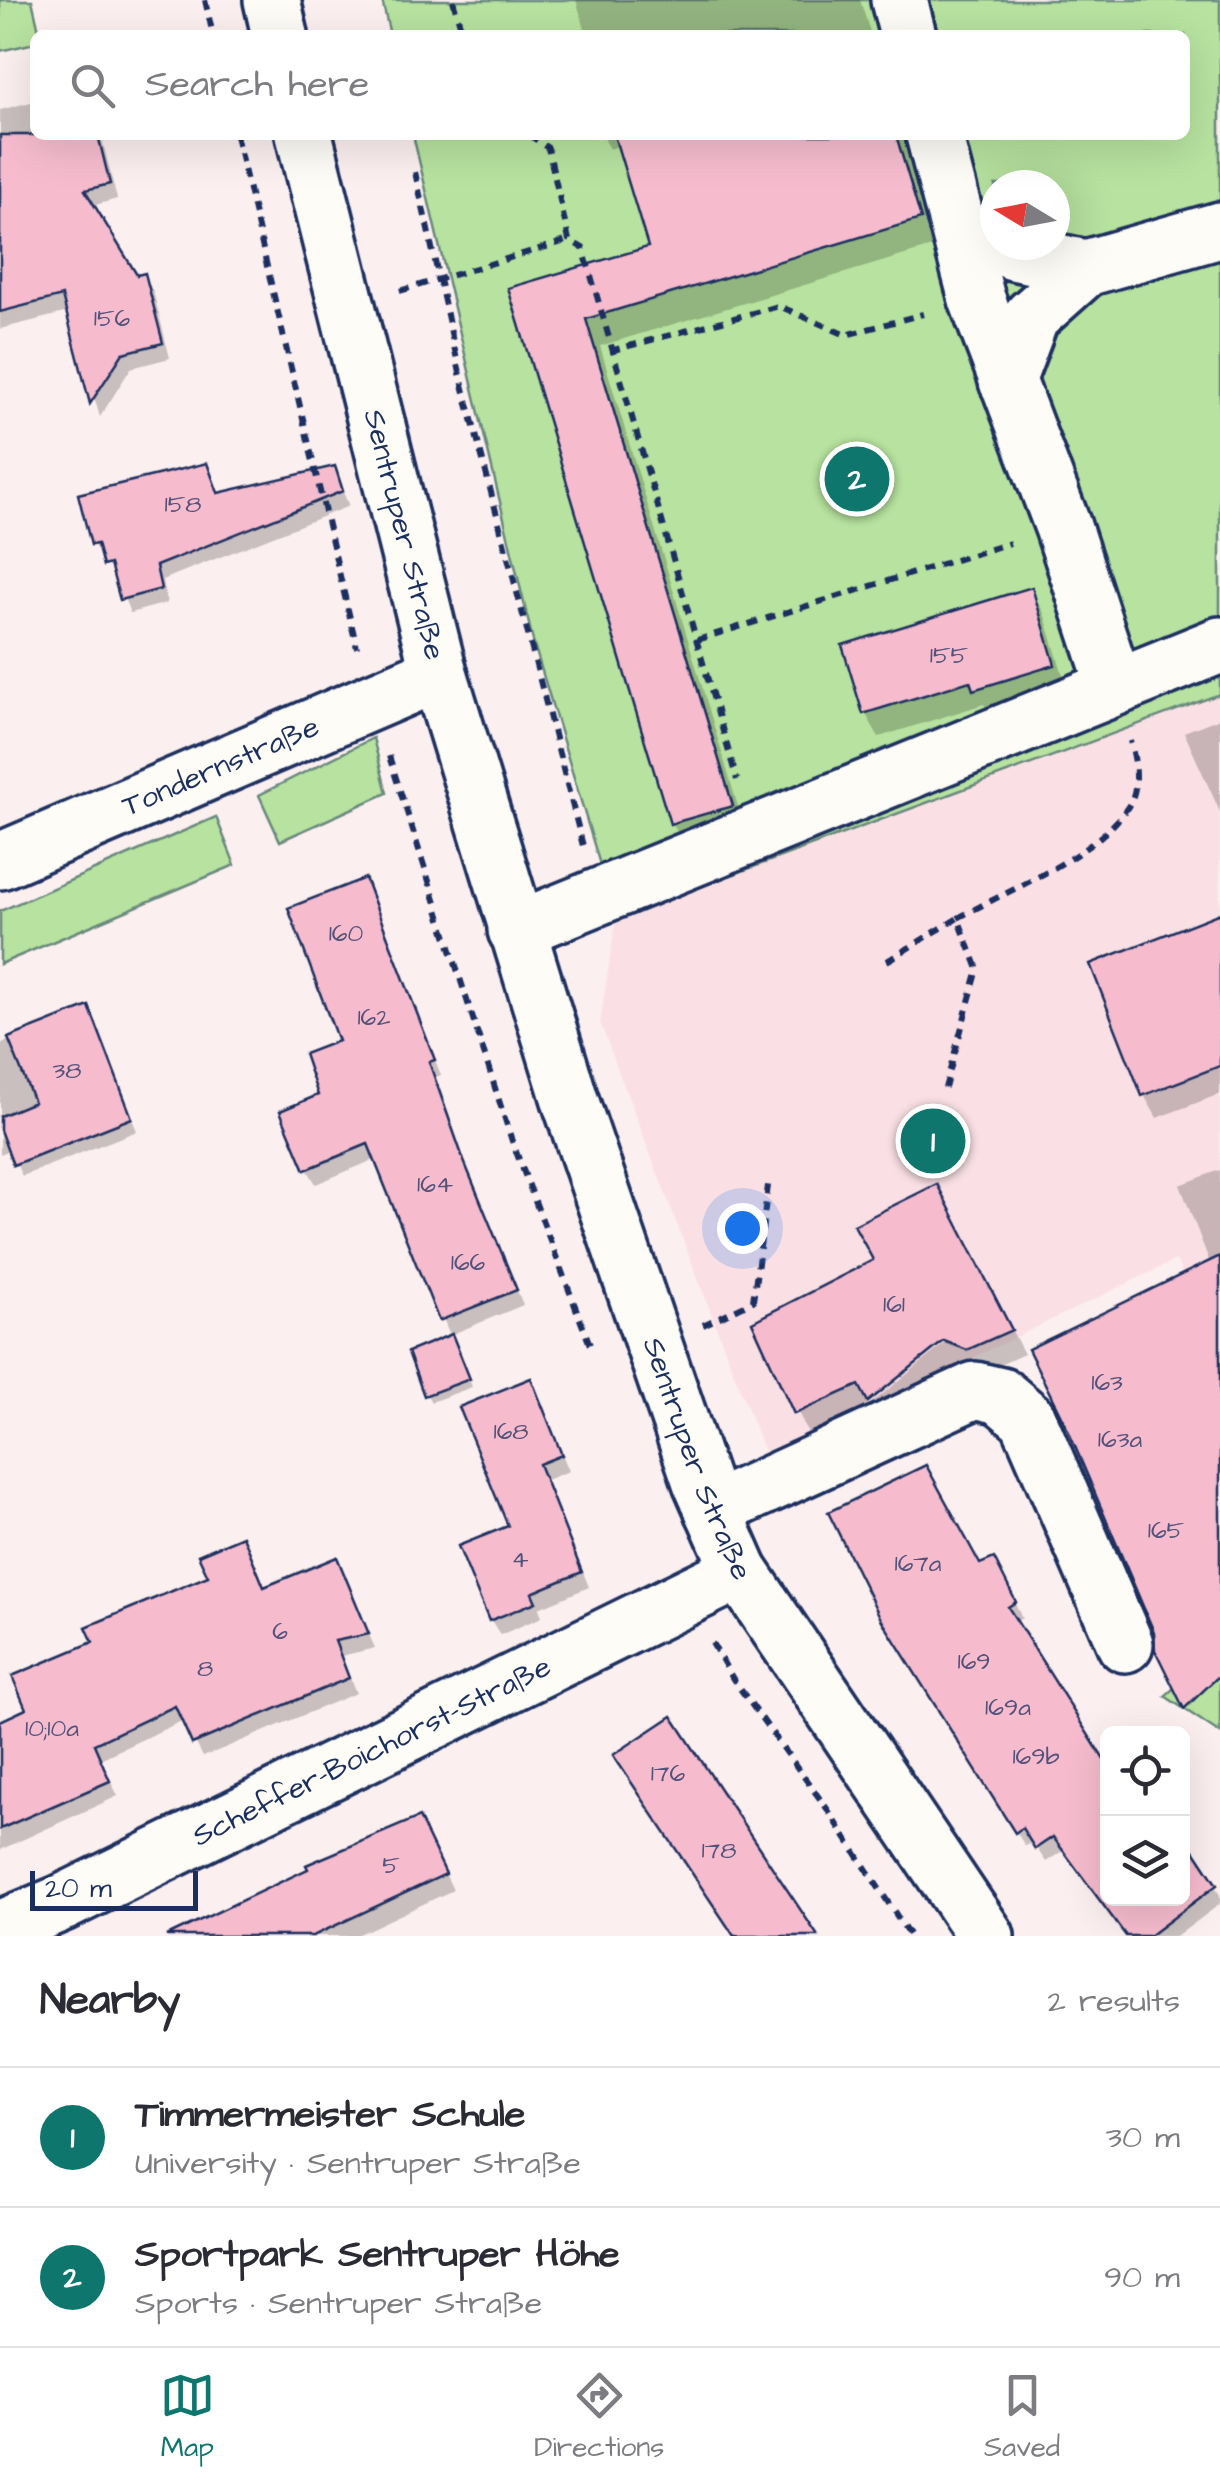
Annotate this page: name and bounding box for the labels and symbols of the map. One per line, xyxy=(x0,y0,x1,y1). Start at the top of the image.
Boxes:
north arrow xyxy=(980,170,1070,260)
house number: 156 xyxy=(94,301,131,336)
street label: Sentruper Straße xyxy=(353,405,456,664)
pin: 2 xyxy=(824,442,890,516)
house number: 158 xyxy=(164,487,202,522)
house number: 155 xyxy=(930,638,969,673)
street label: Tondernstraße xyxy=(116,706,326,827)
house number: 160 xyxy=(329,916,364,951)
house number: 162 xyxy=(357,1000,391,1035)
house number: 38 xyxy=(53,1053,81,1088)
pin: 1 xyxy=(900,1104,966,1178)
house number: 164 xyxy=(417,1167,453,1202)
your location xyxy=(717,1203,768,1254)
house number: 166 xyxy=(451,1245,486,1280)
house number: 161 xyxy=(883,1287,905,1322)
street label: Sentruper Straße xyxy=(632,1332,762,1587)
house number: 163 xyxy=(1091,1365,1123,1400)
house number: 168 xyxy=(493,1414,529,1449)
house number: 163a xyxy=(1098,1422,1142,1457)
house number: 165 xyxy=(1148,1513,1185,1548)
house number: 4 xyxy=(511,1542,529,1577)
house number: 167a xyxy=(895,1546,942,1581)
house number: 6 xyxy=(272,1614,288,1649)
house number: 169 xyxy=(957,1644,991,1679)
street label: Scheffer-Boichorst-Straße xyxy=(185,1646,558,1857)
house number: 8 xyxy=(197,1651,213,1686)
house number: 169a xyxy=(985,1690,1031,1725)
house number: 10;10a xyxy=(25,1711,79,1746)
house number: 169b xyxy=(1012,1739,1060,1774)
house number: 176 xyxy=(651,1756,685,1791)
house number: 178 xyxy=(702,1833,736,1868)
house number: 5 xyxy=(382,1848,400,1883)
scale bar xyxy=(30,1866,198,1910)

